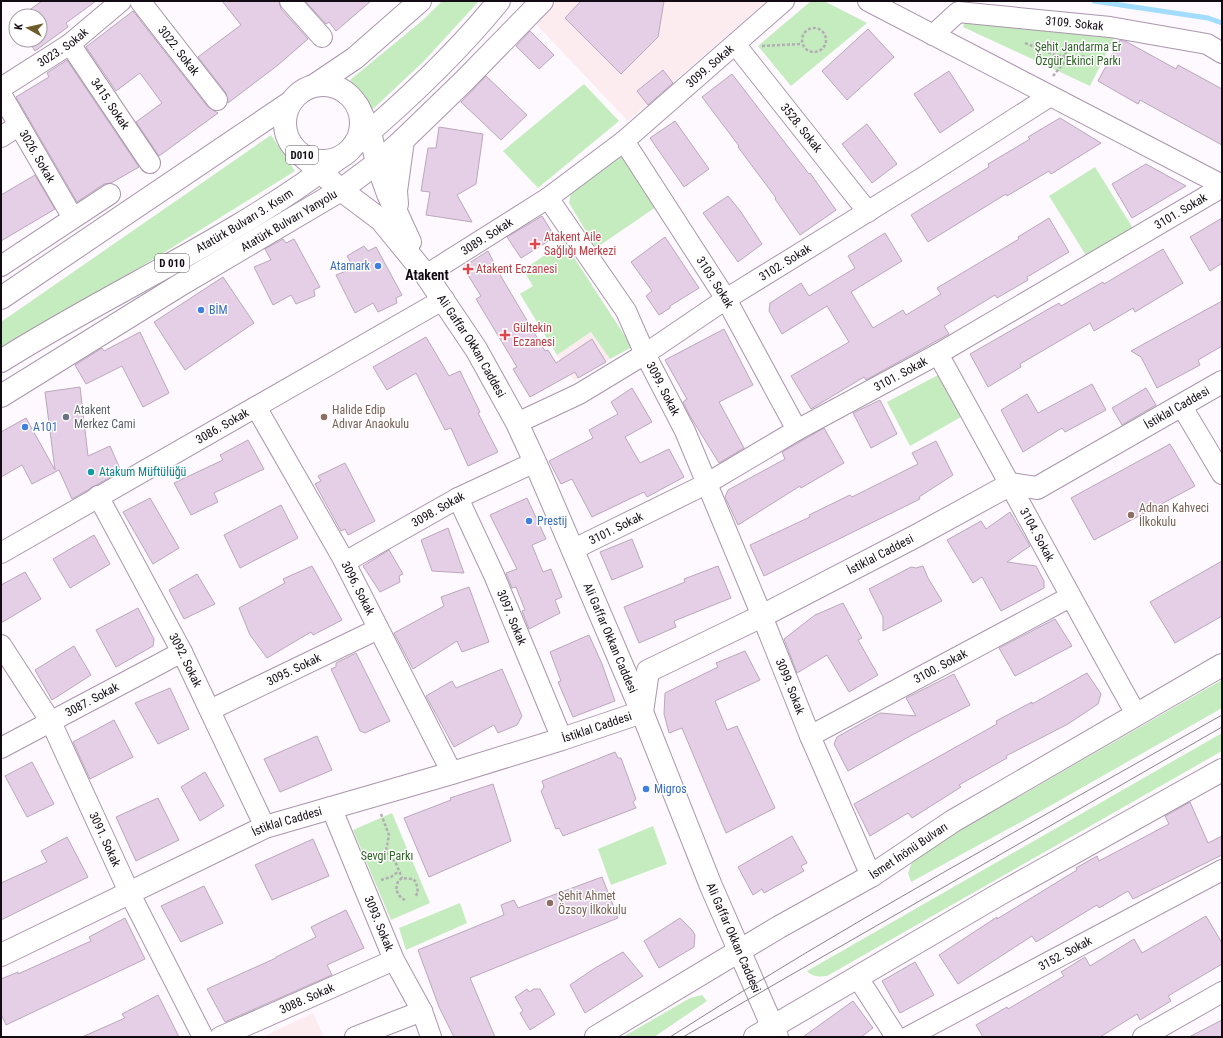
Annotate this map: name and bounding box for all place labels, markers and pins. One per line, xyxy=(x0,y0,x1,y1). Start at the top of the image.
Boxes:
place label: Atakent Aile Sağlığı Merkezi xyxy=(544,230,616,258)
marker: Atakent Aile Sağlığı Merkezi xyxy=(529,238,541,250)
place label: Atamark xyxy=(330,259,371,273)
marker: Atamark xyxy=(373,261,383,271)
place label: Atakent Eczanesi xyxy=(476,262,557,276)
marker: Atakent Eczanesi xyxy=(463,264,473,274)
place label: BİM xyxy=(209,302,228,317)
marker: BİM xyxy=(196,305,206,315)
place label: Gültekin Eczanesi xyxy=(513,321,555,349)
marker: Gültekin Eczanesi xyxy=(500,330,510,340)
place label: Atakent Merkez Cami xyxy=(74,403,136,431)
place label: Halide Edip Adıvar Anaokulu xyxy=(332,403,409,431)
marker: Atakent Merkez Cami xyxy=(61,412,71,422)
marker: Halide Edip Adıvar Anaokulu xyxy=(319,412,329,422)
place label: A101 xyxy=(33,420,58,434)
marker: A101 xyxy=(20,422,30,432)
place label: Atakum Müftülüğü xyxy=(99,465,187,479)
marker: Atakum Müftülüğü xyxy=(86,467,96,477)
place label: Adnan Kahveci İlkokulu xyxy=(1139,501,1209,529)
marker: Adnan Kahveci İlkokulu xyxy=(1126,510,1136,520)
place label: Prestij xyxy=(537,514,567,528)
marker: Prestij xyxy=(524,516,534,526)
place label: Migros xyxy=(654,782,687,796)
marker: Migros xyxy=(641,784,651,794)
place label: Şehit Ahmet Özsoy İlkokulu xyxy=(558,889,627,917)
marker: Şehit Ahmet Özsoy İlkokulu xyxy=(545,898,555,908)

